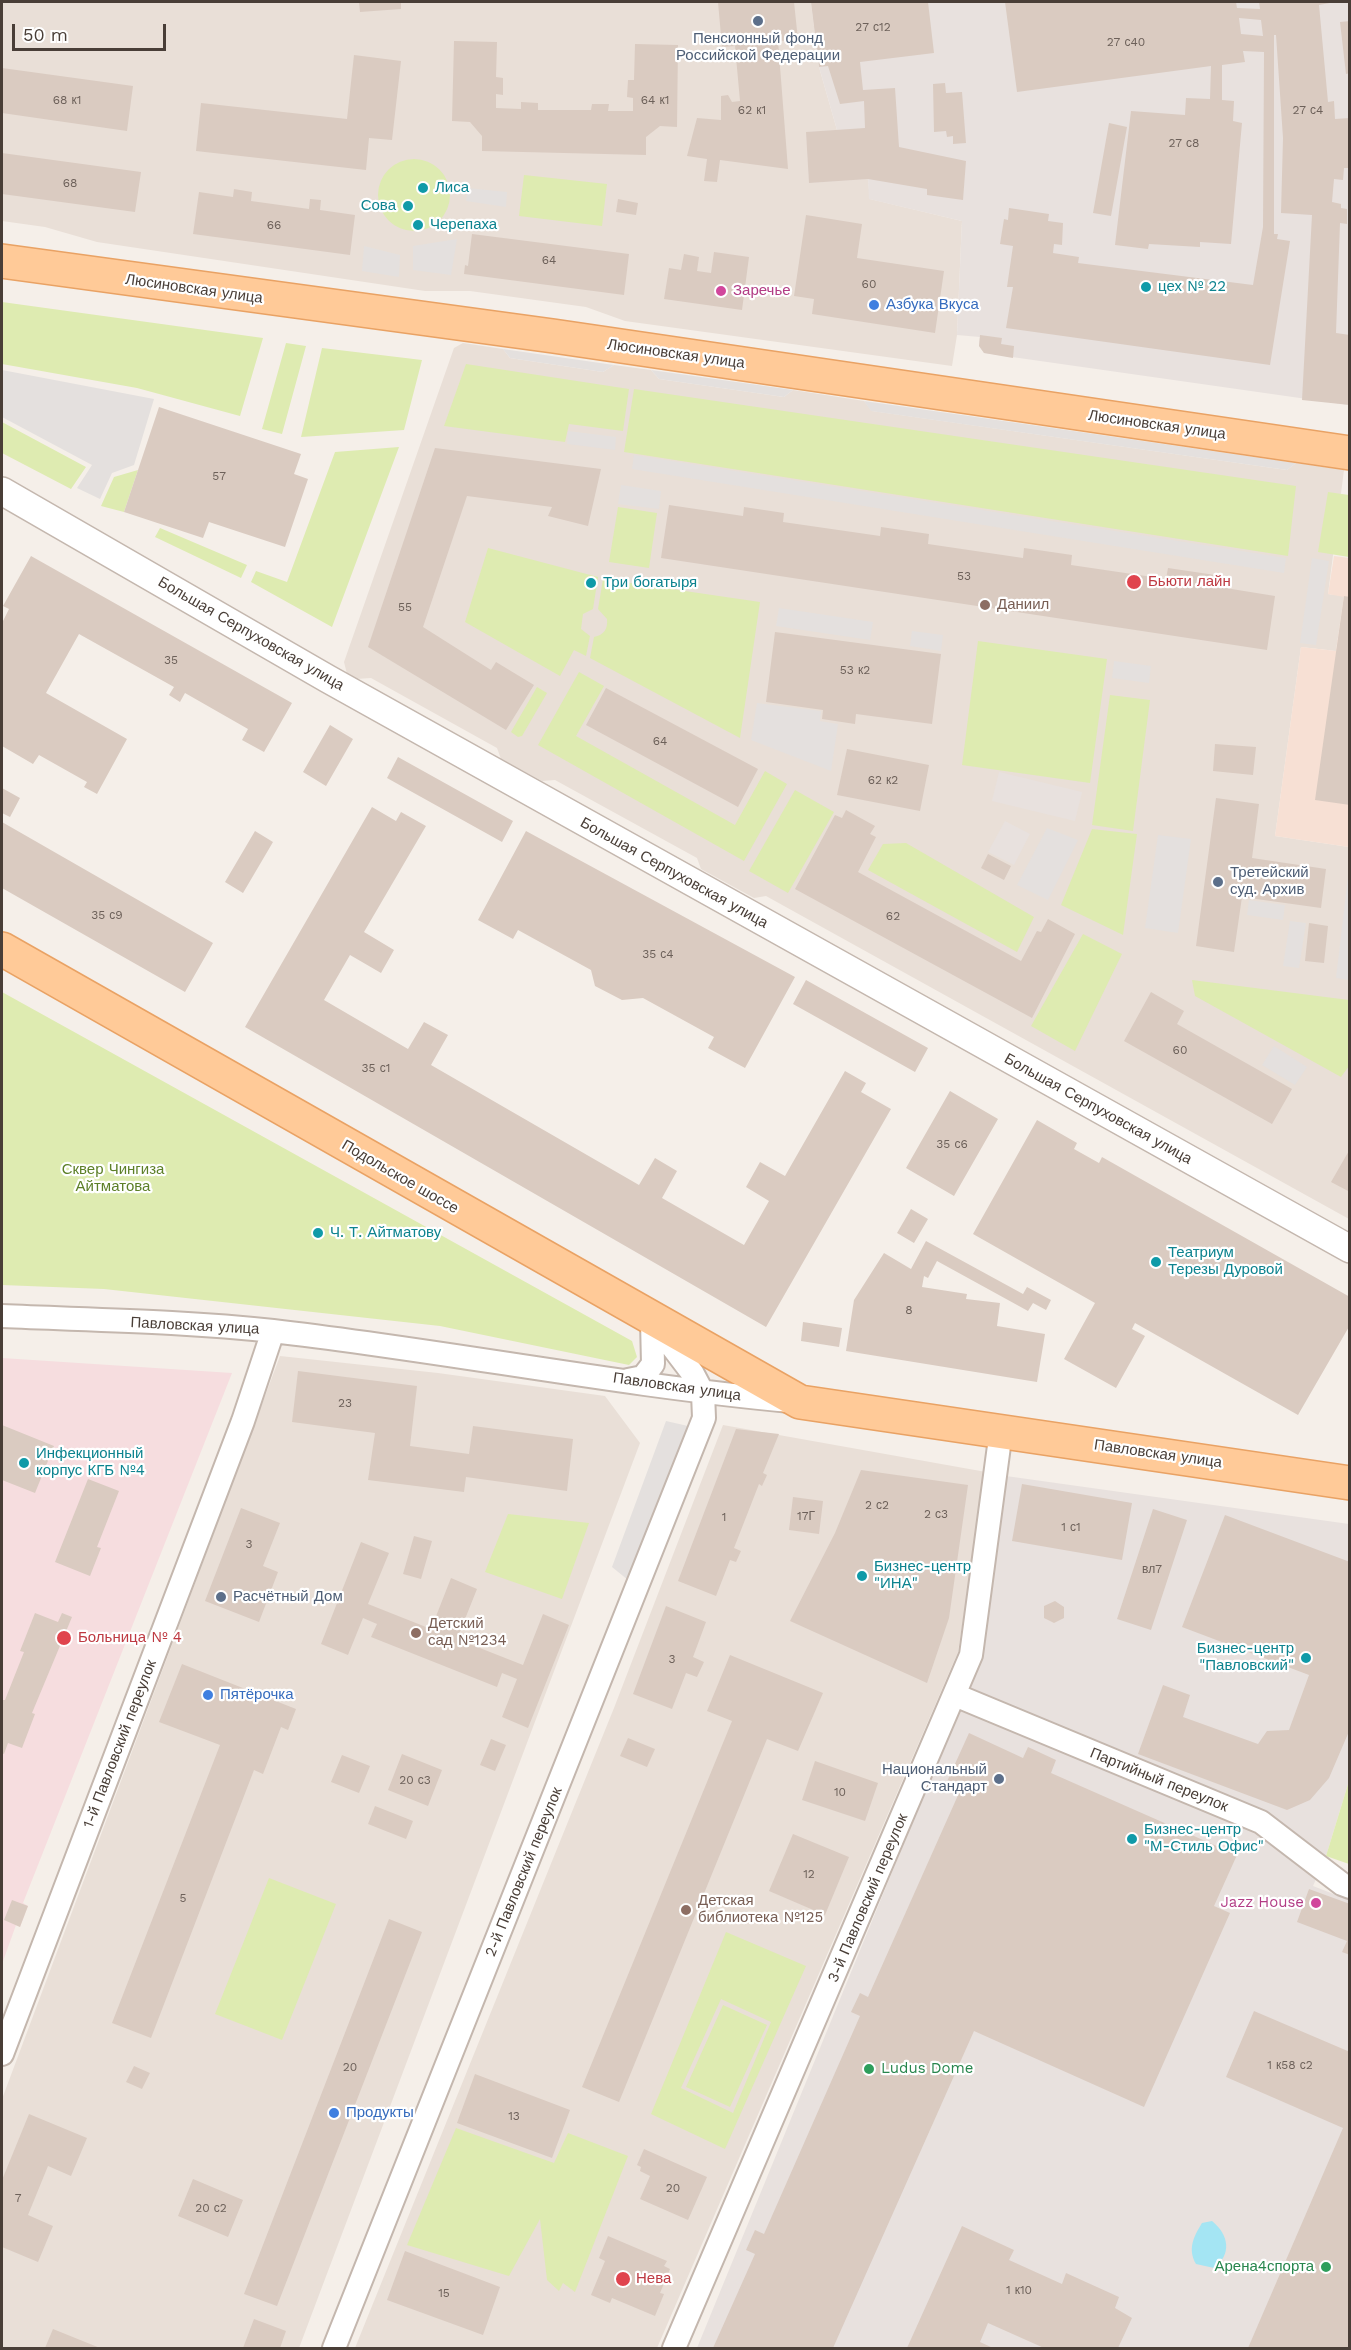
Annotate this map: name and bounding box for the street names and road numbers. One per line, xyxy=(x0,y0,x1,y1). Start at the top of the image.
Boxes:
street label: Люсиновская улица xyxy=(124,270,264,308)
street label: Люсиновская улица xyxy=(606,335,746,373)
street label: Люсиновская улица xyxy=(1087,406,1227,444)
street label: Большая Серпуховская улица xyxy=(155,573,347,695)
street label: Большая Серпуховская улица xyxy=(577,814,771,932)
street label: Большая Серпуховская улица xyxy=(1001,1050,1195,1168)
street label: Подольское шоссе xyxy=(338,1136,462,1218)
street label: Павловская улица xyxy=(130,1314,260,1338)
street label: Павловская улица xyxy=(612,1369,742,1405)
street label: Павловская улица xyxy=(1093,1436,1223,1472)
street label: 1-й Павловский переулок xyxy=(80,1657,160,1831)
street label: Партийный переулок xyxy=(1087,1744,1231,1816)
street label: 2-й Павловский переулок xyxy=(482,1785,566,1959)
street label: 3-й Павловский переулок xyxy=(824,1811,912,1985)

